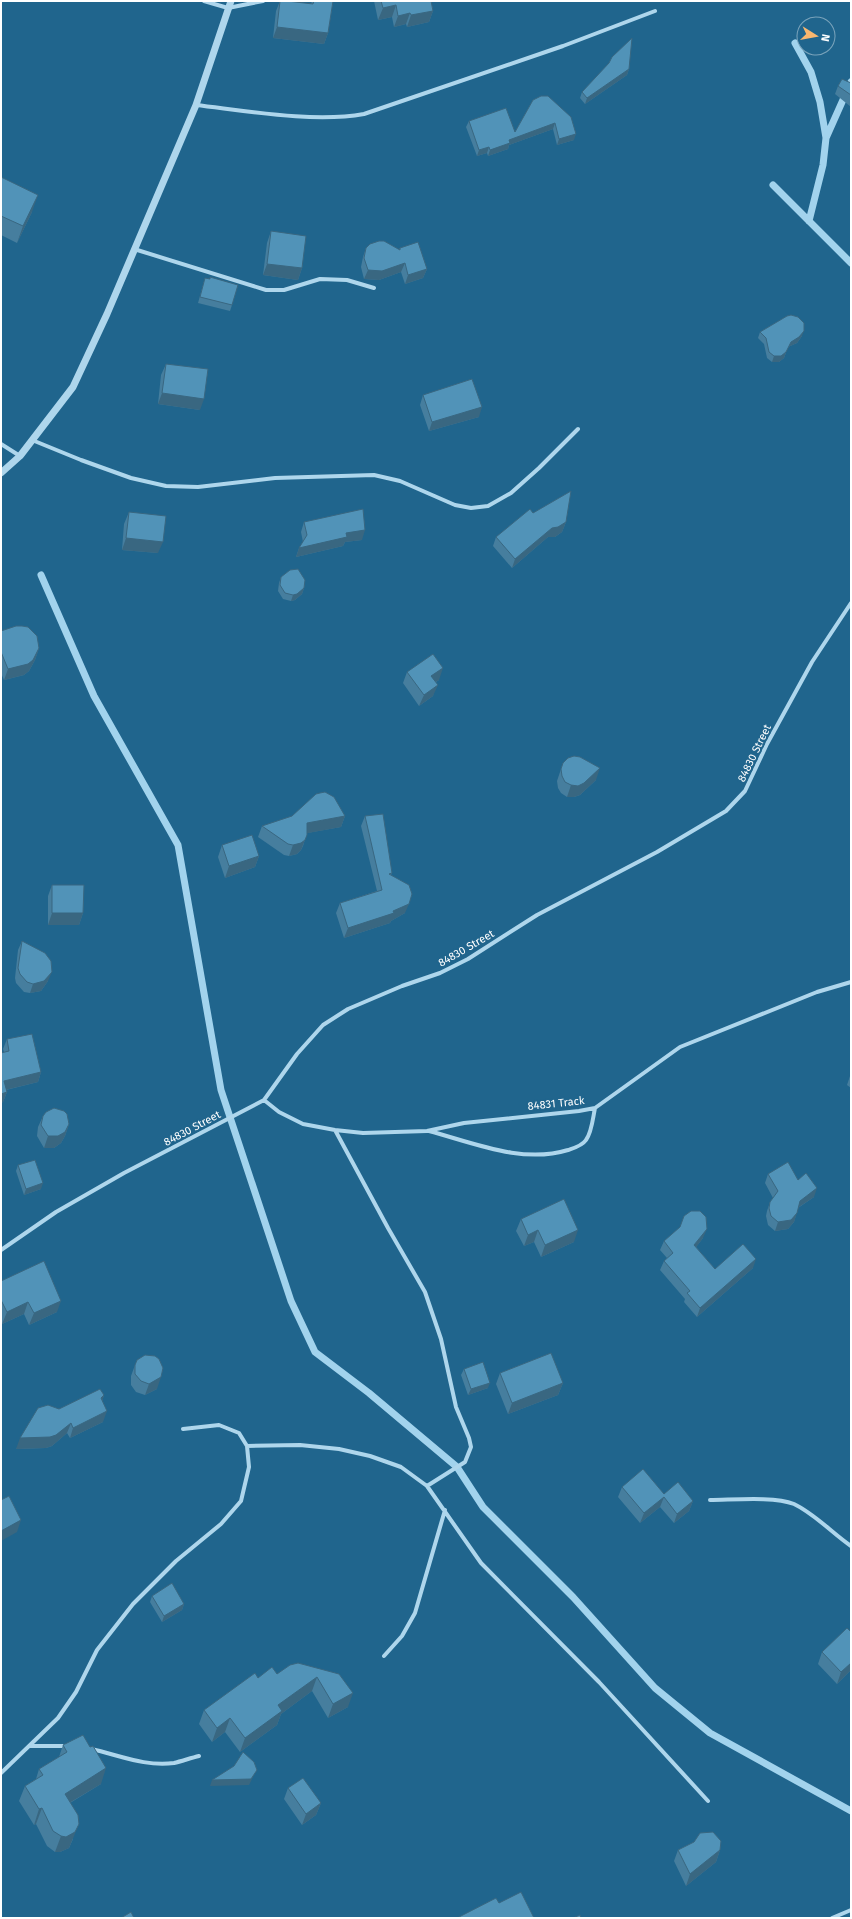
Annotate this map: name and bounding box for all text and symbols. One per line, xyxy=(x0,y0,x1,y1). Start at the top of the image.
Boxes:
north arrow xyxy=(796,16,836,56)
text: N xyxy=(818,33,832,43)
street label: 84830 Street xyxy=(735,722,774,784)
street label: 84830 Street xyxy=(436,927,497,970)
street label: 84831 Track xyxy=(527,1094,585,1113)
street label: 84830 Street xyxy=(162,1108,223,1149)

